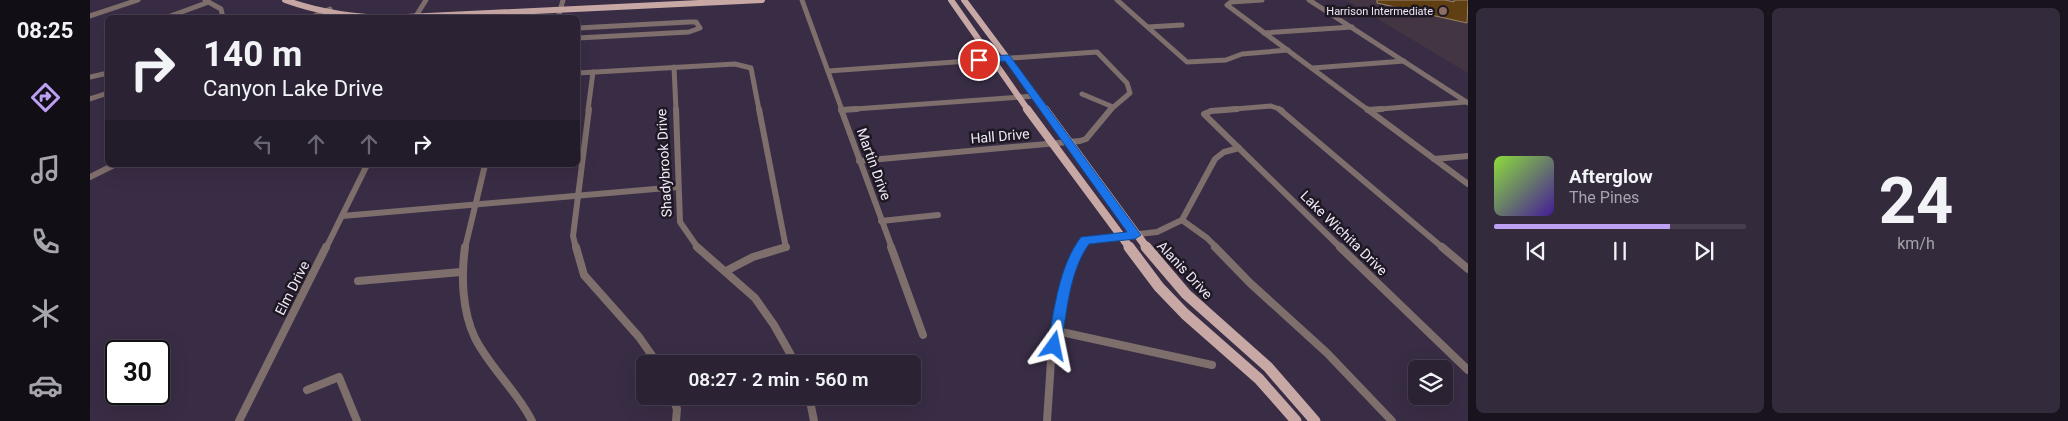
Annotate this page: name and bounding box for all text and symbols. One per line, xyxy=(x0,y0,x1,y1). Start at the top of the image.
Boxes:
place label: Harrison Intermediate xyxy=(1326,5,1433,18)
marker: Harrison Intermediate xyxy=(1437,5,1449,17)
text: 08:25 xyxy=(17,18,73,43)
text: 140 m xyxy=(203,34,302,75)
icon: right xyxy=(120,35,185,100)
pin xyxy=(958,39,1000,81)
icon: arrive xyxy=(965,46,993,74)
text: Canyon Lake Drive xyxy=(203,76,383,101)
icon: directions xyxy=(28,80,63,115)
street label: Shadybrook Drive xyxy=(653,108,675,218)
street label: Hall Drive xyxy=(970,125,1030,147)
street label: Martin Drive xyxy=(854,126,894,202)
icon: left xyxy=(249,130,277,158)
icon: ahead xyxy=(302,130,330,158)
icon: ahead xyxy=(355,130,383,158)
icon: right xyxy=(408,130,436,158)
icon: music xyxy=(28,152,63,187)
text: 24 xyxy=(1879,163,1953,239)
text: Afterglow xyxy=(1569,165,1653,188)
street label: Lake Wichita Drive xyxy=(1297,188,1391,278)
text: The Pines xyxy=(1569,188,1639,207)
icon: phone xyxy=(28,224,63,259)
text: km/h xyxy=(1897,234,1935,253)
icon: previous xyxy=(1522,237,1550,265)
icon: pause xyxy=(1606,237,1634,265)
icon: next xyxy=(1690,237,1718,265)
street label: Alanis Drive xyxy=(1154,238,1216,302)
street label: Elm Drive xyxy=(272,258,312,318)
icon: climate xyxy=(28,296,63,331)
position arrow xyxy=(1027,319,1079,371)
speed limit sign: 30 xyxy=(105,340,170,405)
map controls xyxy=(1408,360,1453,405)
button: layers xyxy=(1408,360,1453,405)
icon: car xyxy=(28,368,63,403)
text: 08:27 · 2 min · 560 m xyxy=(688,368,869,391)

